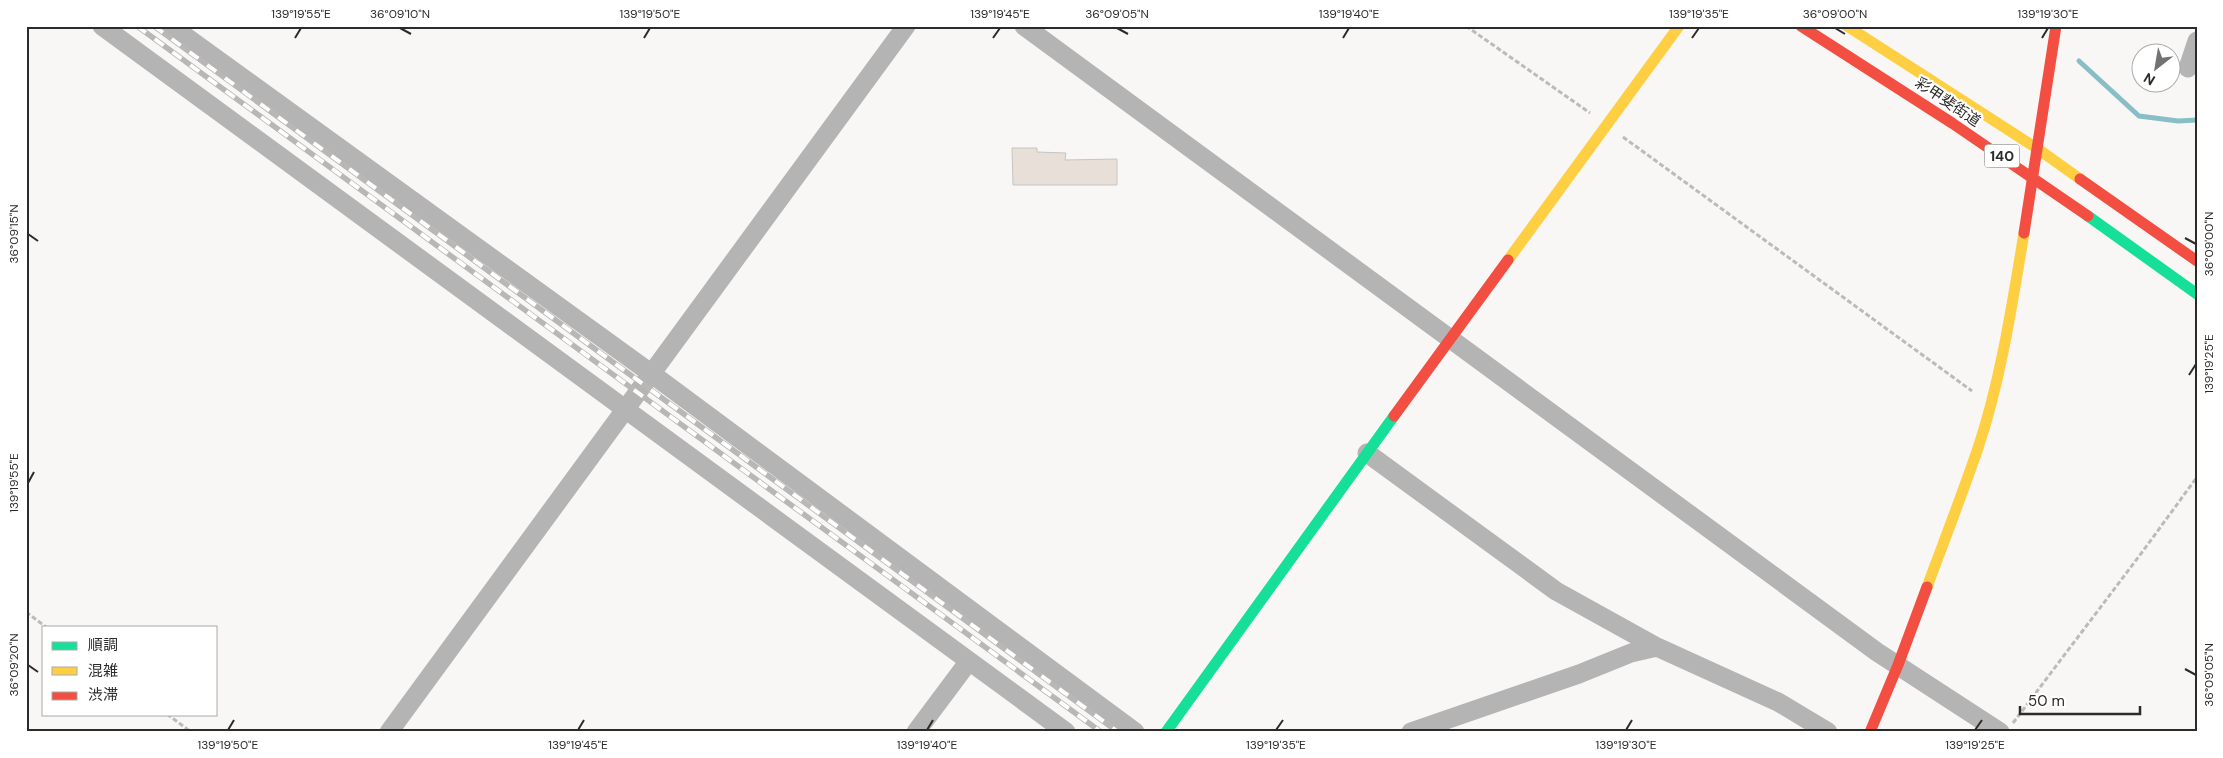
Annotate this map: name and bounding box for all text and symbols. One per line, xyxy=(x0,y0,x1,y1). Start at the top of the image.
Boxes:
text: 139°19'55"E xyxy=(271,6,331,22)
text: 36°09'10"N xyxy=(370,6,430,22)
text: 139°19'50"E xyxy=(620,6,681,22)
text: 139°19'45"E xyxy=(970,6,1030,22)
text: 36°09'05"N xyxy=(1085,6,1149,22)
text: 139°19'40"E xyxy=(1319,6,1379,22)
text: 139°19'35"E xyxy=(1669,6,1729,22)
text: 36°09'00"N xyxy=(1803,6,1867,22)
text: 139°19'30"E xyxy=(2018,6,2079,22)
north arrow xyxy=(2130,42,2180,92)
text: N xyxy=(2140,69,2158,89)
street label: 彩甲斐街道 xyxy=(1911,73,1985,131)
road number: 140 xyxy=(1984,144,2020,168)
text: 36°09'15"N xyxy=(6,204,22,264)
text: 36°09'00"N xyxy=(2201,212,2217,276)
text: 139°19'25"E xyxy=(2201,334,2217,394)
text: 139°19'55"E xyxy=(6,453,22,513)
legend xyxy=(42,626,218,716)
text: 36°09'20"N xyxy=(6,633,22,697)
text: 順調 xyxy=(88,635,118,655)
text: 36°09'05"N xyxy=(2201,643,2217,707)
text: 混雑 xyxy=(88,661,118,681)
scale bar xyxy=(2020,683,2140,715)
text: 渋滞 xyxy=(88,685,118,705)
text: 50 m xyxy=(2028,691,2065,711)
text: 139°19'50"E xyxy=(198,737,259,753)
text: 139°19'45"E xyxy=(548,737,608,753)
text: 139°19'40"E xyxy=(897,737,957,753)
text: 139°19'35"E xyxy=(1246,737,1306,753)
text: 139°19'30"E xyxy=(1596,737,1657,753)
text: 139°19'25"E xyxy=(1945,737,2005,753)

